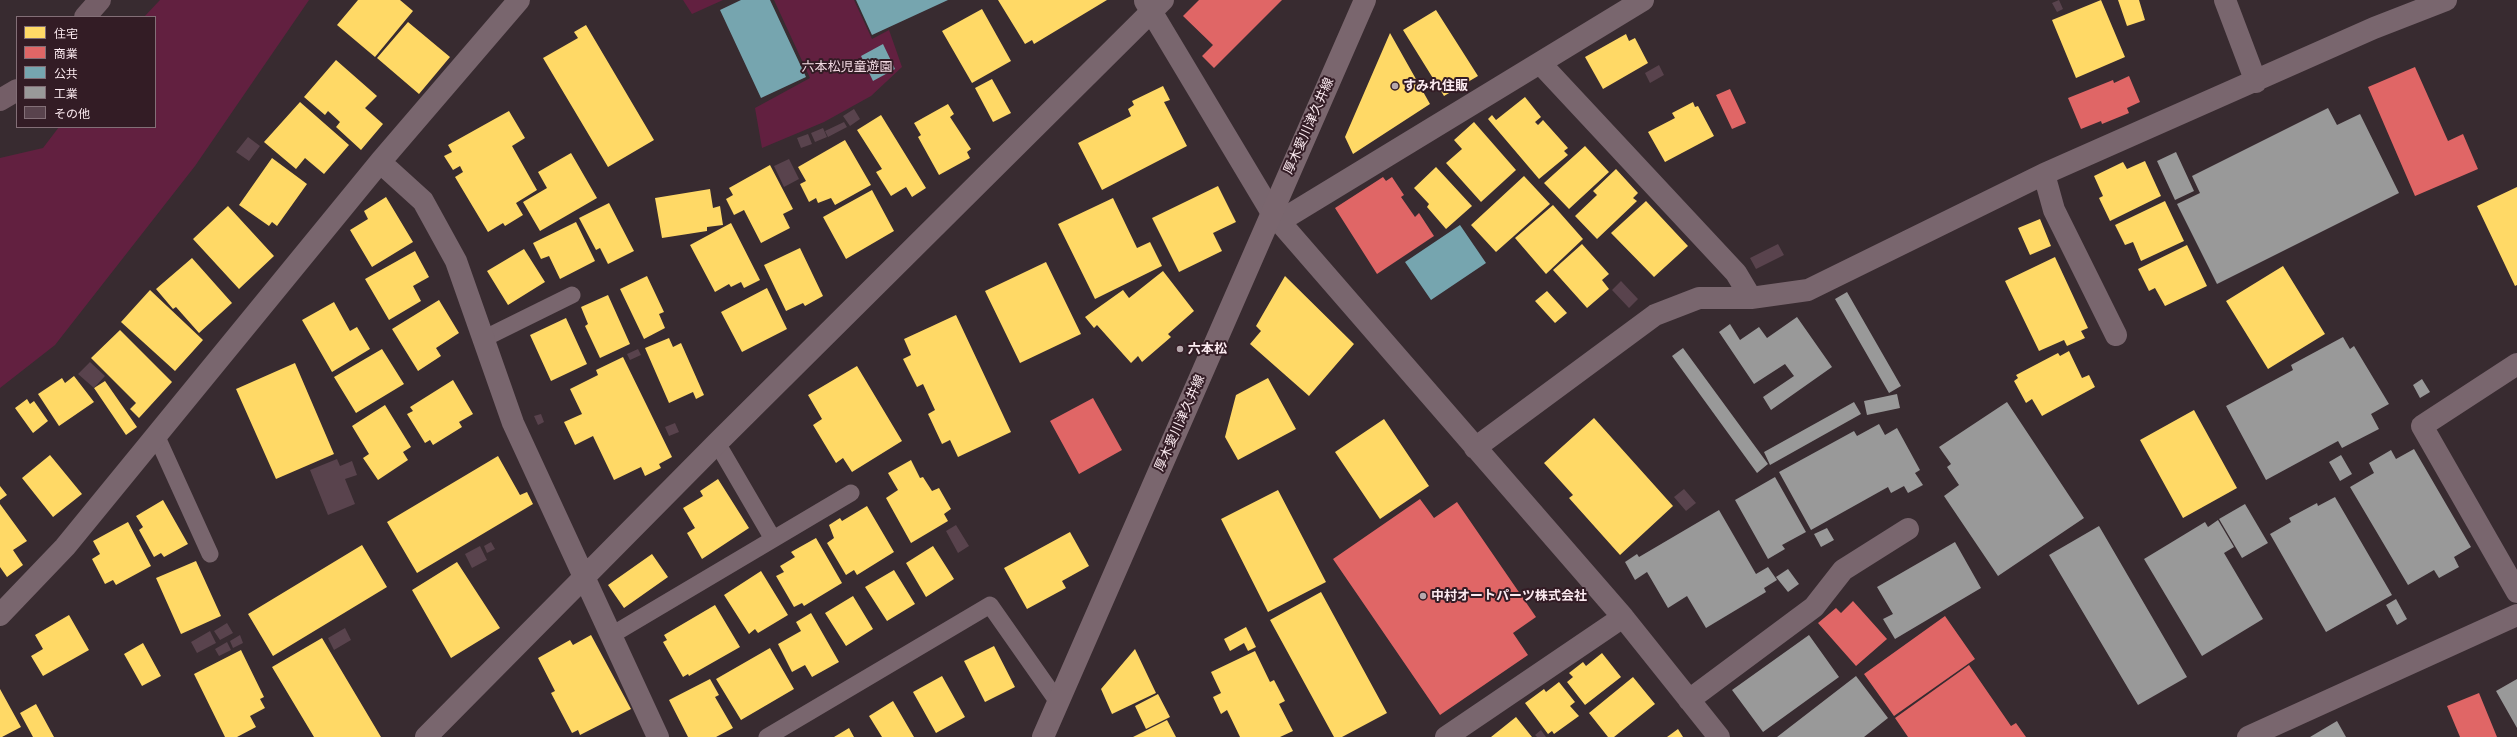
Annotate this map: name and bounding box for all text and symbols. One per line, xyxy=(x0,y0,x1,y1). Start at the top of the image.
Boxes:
legend xyxy=(16,16,156,128)
text: 住宅 xyxy=(54,26,78,41)
text: 商業 xyxy=(54,46,78,61)
park label: 六本松児童遊園 xyxy=(802,59,892,75)
text: 公共 xyxy=(54,66,78,81)
street label: 厚木愛川津久井線 xyxy=(1281,75,1337,177)
place label: すみれ住販 xyxy=(1403,78,1468,94)
marker: すみれ住販 xyxy=(1390,81,1400,91)
text: 工業 xyxy=(54,86,78,101)
text: その他 xyxy=(54,106,90,121)
place label: 六本松 xyxy=(1188,341,1227,357)
marker: 六本松 xyxy=(1175,344,1185,354)
street label: 厚木愛川津久井線 xyxy=(1152,372,1208,474)
place label: 中村オートパーツ株式会社 xyxy=(1431,588,1587,604)
marker: 中村オートパーツ株式会社 xyxy=(1418,591,1428,601)

